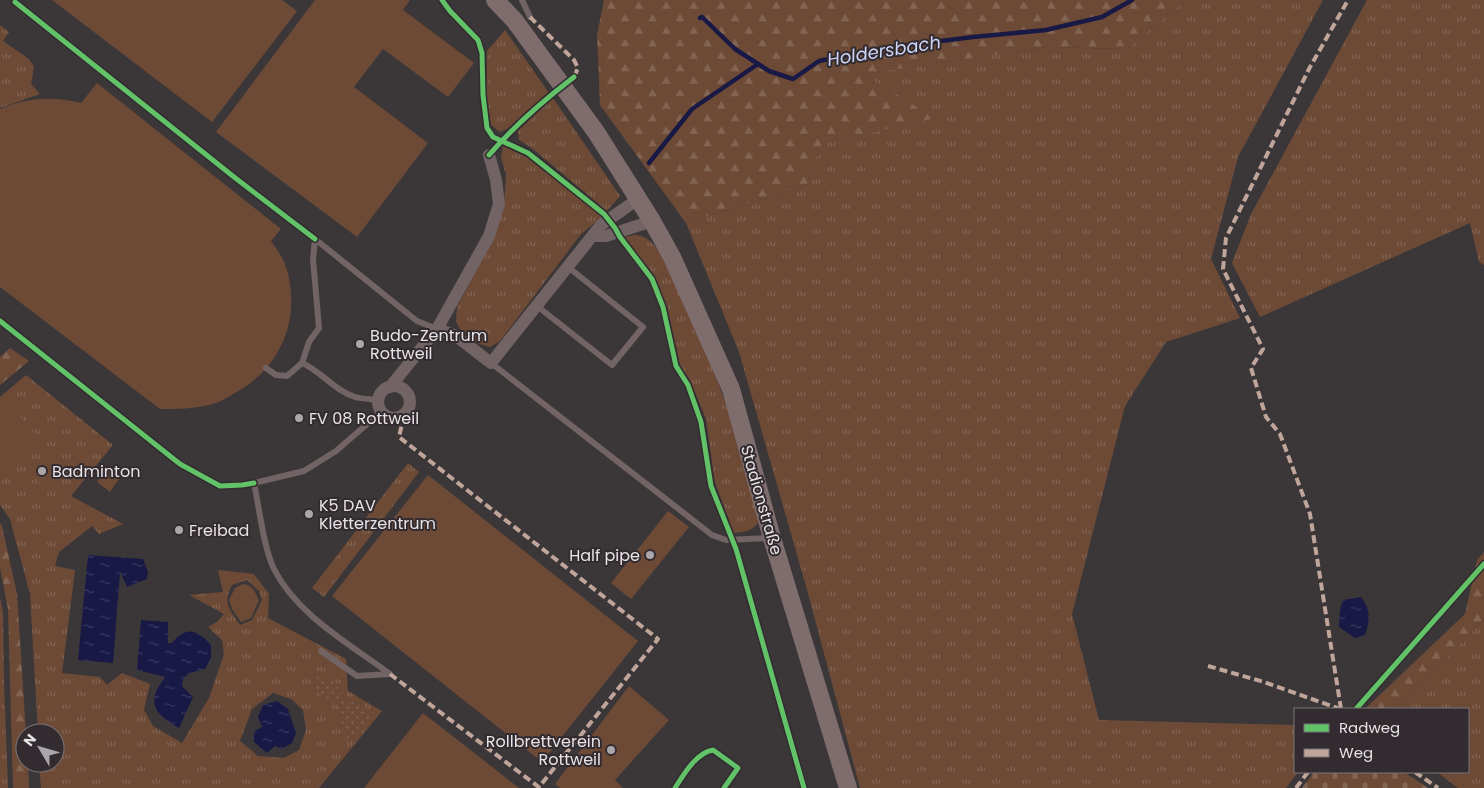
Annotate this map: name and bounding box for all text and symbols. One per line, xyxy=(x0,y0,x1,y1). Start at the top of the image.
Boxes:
water label: Holdersbach xyxy=(825,29,942,72)
place label: Budo-Zentrum Rottweil xyxy=(370,324,487,365)
marker: Budo-Zentrum Rottweil xyxy=(354,338,366,350)
place label: FV 08 Rottweil xyxy=(309,407,419,430)
marker: FV 08 Rottweil xyxy=(293,412,305,424)
street label: Stadionstraße xyxy=(735,443,788,558)
place label: Badminton xyxy=(52,460,140,483)
marker: Badminton xyxy=(36,465,48,477)
place label: K5 DAV Kletterzentrum xyxy=(319,494,436,535)
marker: K5 DAV Kletterzentrum xyxy=(303,508,315,520)
place label: Freibad xyxy=(189,519,249,542)
marker: Freibad xyxy=(173,524,185,536)
place label: Half pipe xyxy=(569,544,640,567)
marker: Half pipe xyxy=(644,549,656,561)
legend xyxy=(1294,708,1469,773)
text: Radweg xyxy=(1339,717,1400,738)
north arrow xyxy=(15,723,65,773)
text: N xyxy=(19,730,41,750)
place label: Rollbrettverein Rottweil xyxy=(486,730,601,771)
text: Weg xyxy=(1339,742,1373,763)
marker: Rollbrettverein Rottweil xyxy=(605,744,617,756)

